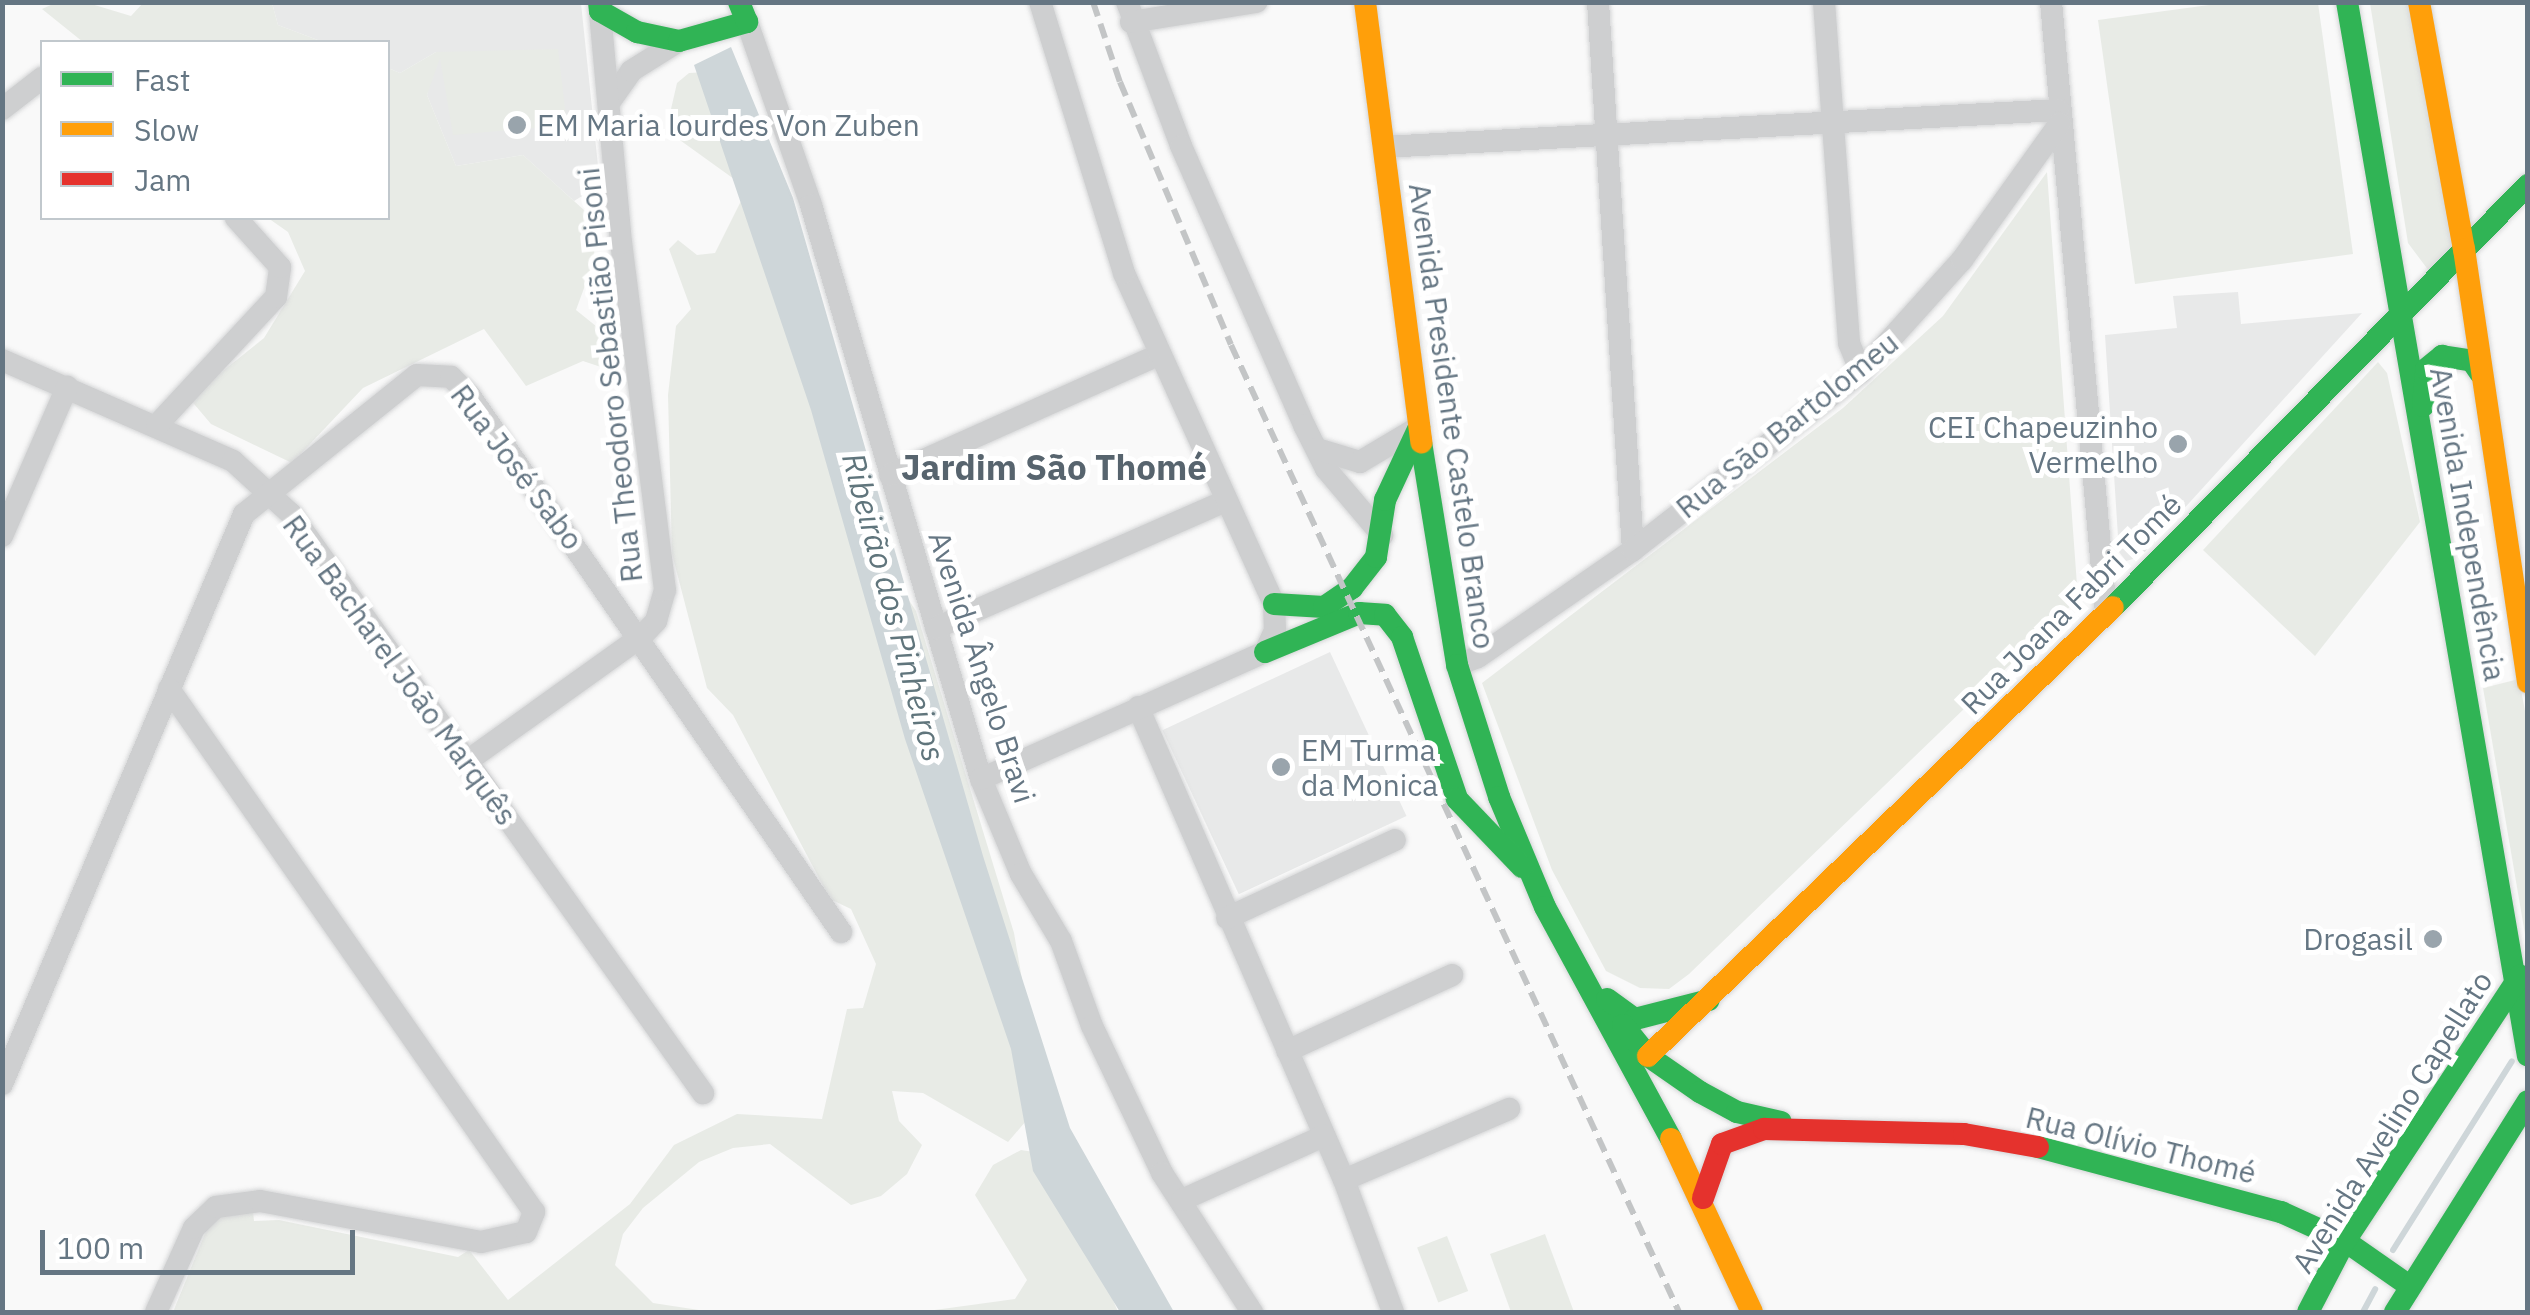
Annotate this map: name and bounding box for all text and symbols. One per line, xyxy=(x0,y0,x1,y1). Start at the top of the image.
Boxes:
legend xyxy=(40,40,390,220)
text: Fast xyxy=(134,60,191,99)
place label: EM Maria lourdes Von Zuben xyxy=(537,107,920,143)
text: Slow xyxy=(134,110,199,149)
marker: EM Maria lourdes Von Zuben xyxy=(506,114,528,136)
text: Jam xyxy=(134,160,192,199)
street label: Rua Theodoro Sebastião Pisoni xyxy=(570,166,650,584)
street label: Avenida Presidente Castelo Branco xyxy=(1401,181,1503,651)
street label: Rua São Bartolomeu xyxy=(1669,324,1905,526)
street label: Avenida Independência xyxy=(2423,364,2513,684)
street label: Rua José Sabo xyxy=(443,377,591,557)
place label: CEI Chapeuzinho Vermelho xyxy=(1928,409,2158,480)
marker: CEI Chapeuzinho Vermelho xyxy=(2167,433,2189,455)
district label: Jardim São Thomé xyxy=(901,446,1207,488)
water label: Ribeirão dos Pinheiros xyxy=(834,448,954,766)
street label: Rua Joana Fabri Tomé xyxy=(1953,486,2189,722)
street label: Rua Bacharel João Marquês xyxy=(275,508,525,832)
street label: Avenida Ângelo Bravi xyxy=(921,527,1043,807)
place label: EM Turma da Monica xyxy=(1301,732,1438,802)
marker: EM Turma da Monica xyxy=(1270,756,1292,778)
place label: Drogasil xyxy=(2303,921,2413,957)
marker: Drogasil xyxy=(2422,928,2444,950)
street label: Avenida Avelino Capellato xyxy=(2284,965,2500,1279)
street label: Rua Olívio Thomé xyxy=(2022,1099,2260,1191)
scale bar xyxy=(45,1210,360,1272)
text: 100 m xyxy=(57,1228,144,1267)

